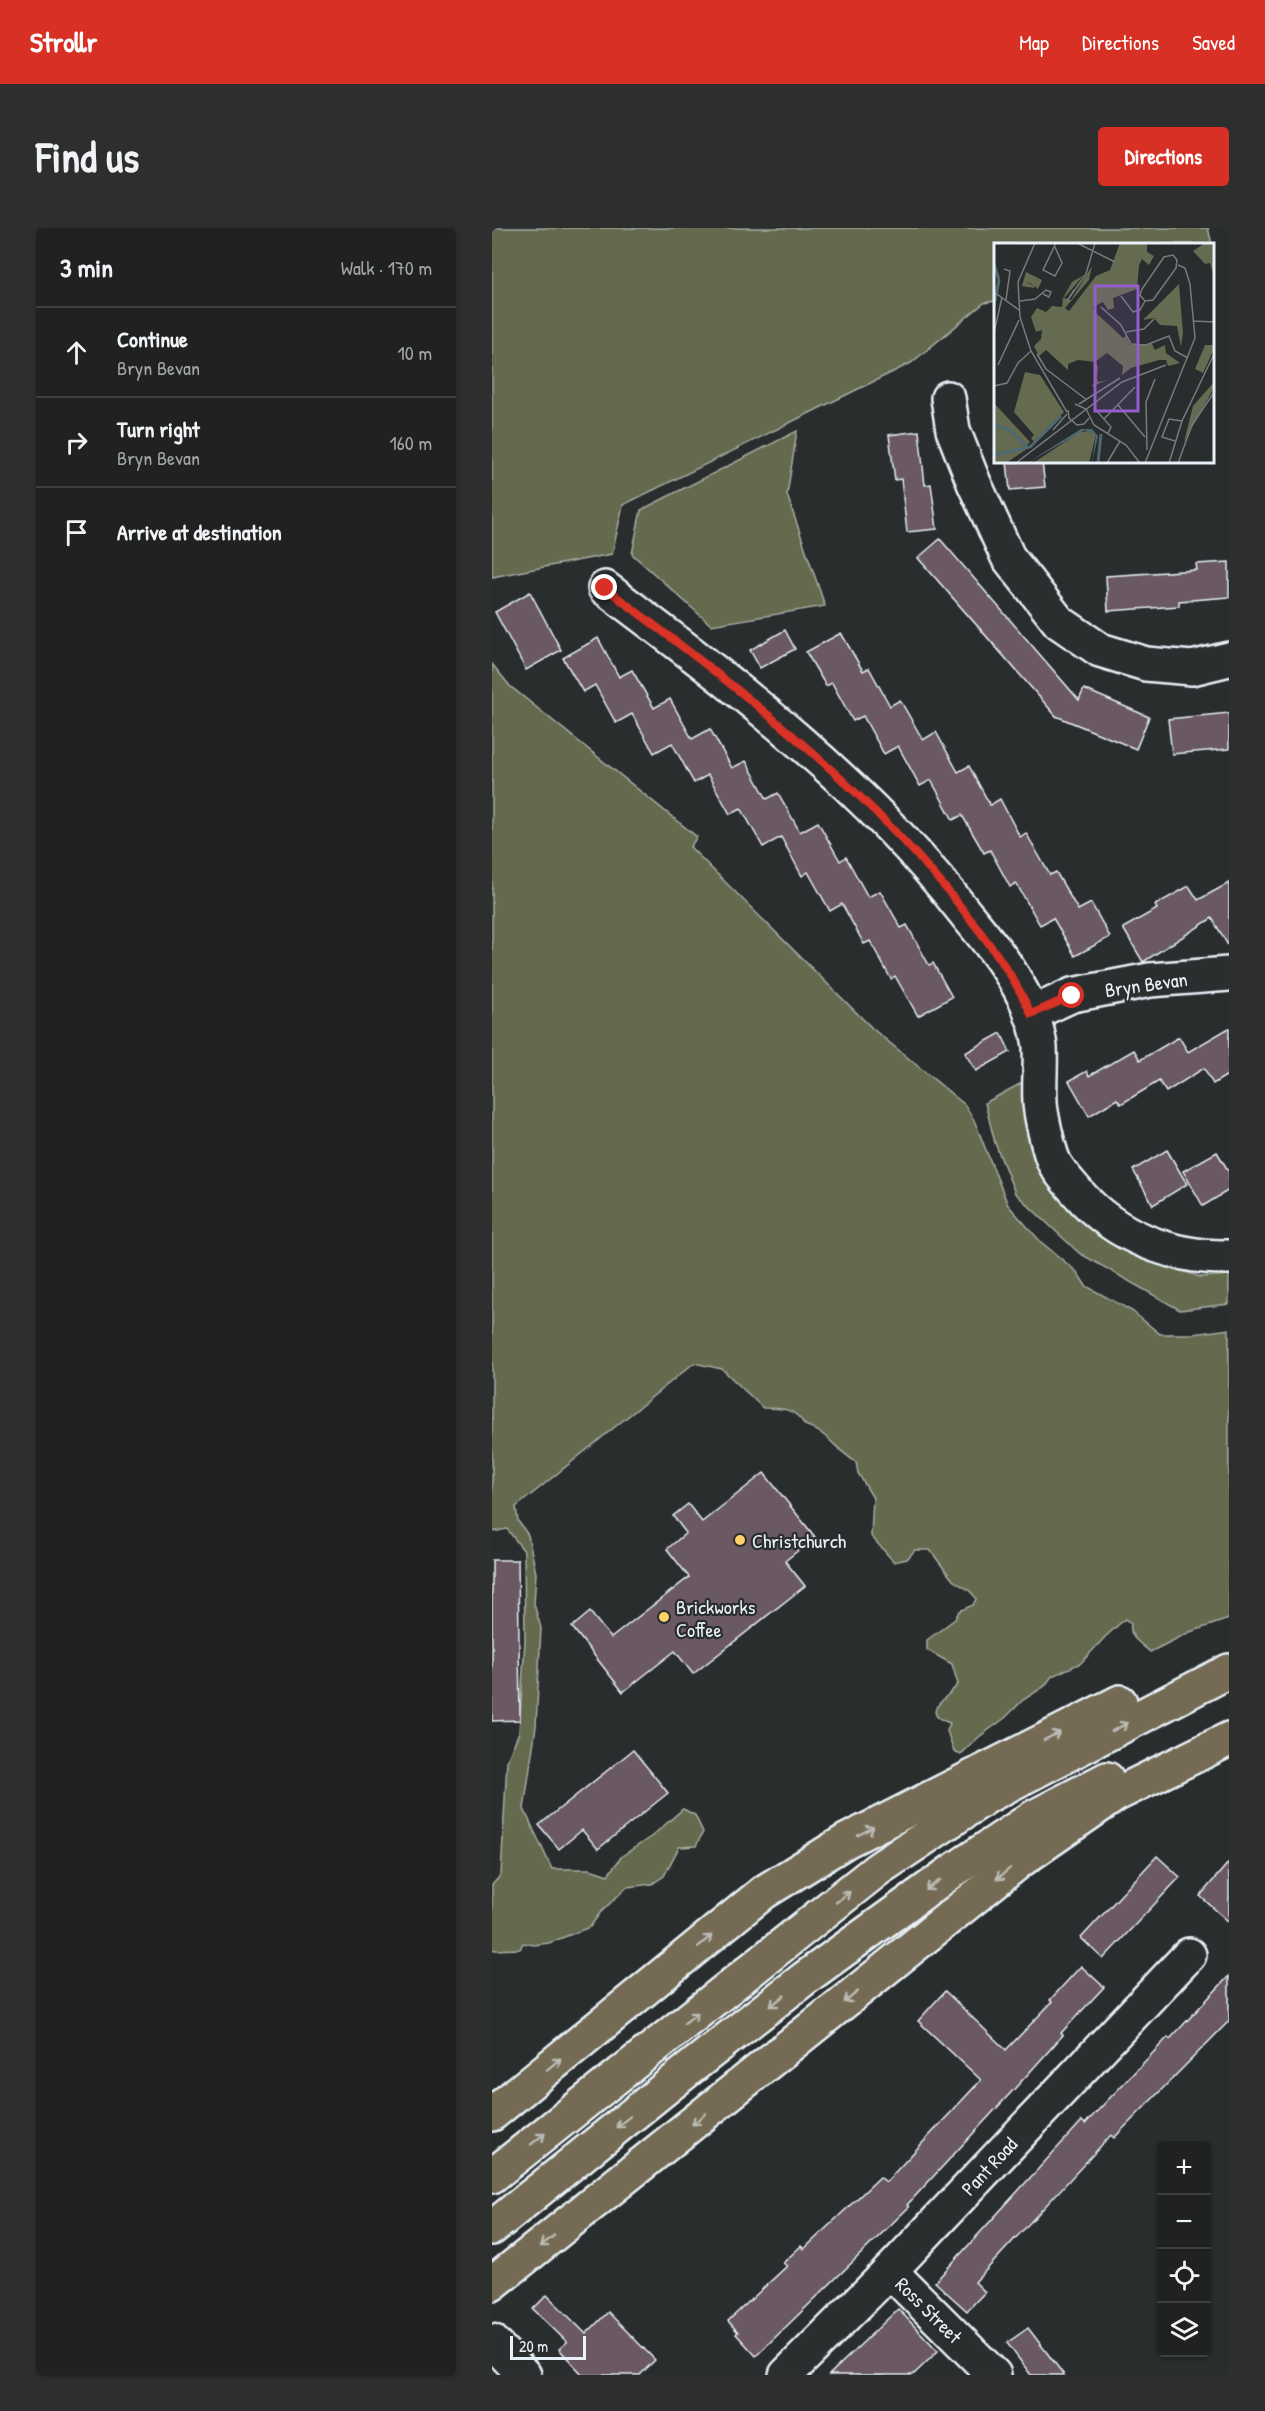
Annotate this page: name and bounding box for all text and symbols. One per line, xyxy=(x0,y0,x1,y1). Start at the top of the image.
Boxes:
text: Strollr xyxy=(30,23,97,61)
text: Map xyxy=(1019,28,1049,57)
text: Directions xyxy=(1082,28,1159,57)
text: Saved xyxy=(1192,28,1235,57)
button: Directions xyxy=(1098,127,1229,186)
text: Find us xyxy=(36,128,139,185)
inset map xyxy=(994,243,1214,464)
text: 3 min xyxy=(60,250,113,285)
text: Walk · 170 m xyxy=(341,254,432,281)
text: Continue xyxy=(117,324,188,354)
icon: ahead xyxy=(60,336,93,369)
text: 10 m xyxy=(398,339,432,366)
text: Bryn Bevan xyxy=(117,354,200,381)
text: Turn right xyxy=(117,414,200,444)
icon: right xyxy=(60,426,93,459)
text: 160 m xyxy=(390,429,432,456)
text: Bryn Bevan xyxy=(117,444,200,471)
icon: arrive xyxy=(60,516,93,549)
text: Arrive at destination xyxy=(117,517,282,547)
route end xyxy=(591,574,617,600)
street label: Bryn Bevan xyxy=(1103,965,1189,1003)
route start xyxy=(1058,982,1084,1008)
place label: Christchurch xyxy=(752,1527,846,1554)
marker: Christchurch xyxy=(733,1533,747,1547)
place label: Brickworks Coffee xyxy=(676,1593,756,1643)
marker: Brickworks Coffee xyxy=(657,1610,671,1624)
one-way arrow xyxy=(1111,1721,1129,1732)
one-way arrow xyxy=(1043,1730,1061,1741)
one-way arrow xyxy=(856,1825,874,1836)
one-way arrow xyxy=(995,1868,1011,1881)
one-way arrow xyxy=(926,1879,942,1891)
one-way arrow xyxy=(835,1891,851,1904)
one-way arrow xyxy=(697,1934,713,1947)
one-way arrow xyxy=(843,1990,859,2003)
one-way arrow xyxy=(769,1994,785,2007)
one-way arrow xyxy=(682,2012,698,2025)
one-way arrow xyxy=(546,2057,562,2070)
one-way arrow xyxy=(691,2112,707,2125)
one-way arrow xyxy=(616,2115,632,2128)
street label: Pant Road xyxy=(955,2131,1023,2201)
one-way arrow xyxy=(530,2133,546,2146)
map controls xyxy=(1157,2141,1211,2357)
button: + xyxy=(1157,2141,1211,2195)
button: − xyxy=(1157,2195,1211,2249)
one-way arrow xyxy=(539,2234,555,2247)
button: locate xyxy=(1157,2249,1211,2303)
street label: Ross Street xyxy=(890,2271,969,2350)
button: layers xyxy=(1157,2303,1211,2357)
scale bar xyxy=(510,2333,586,2360)
text: 20 m xyxy=(519,2335,548,2357)

